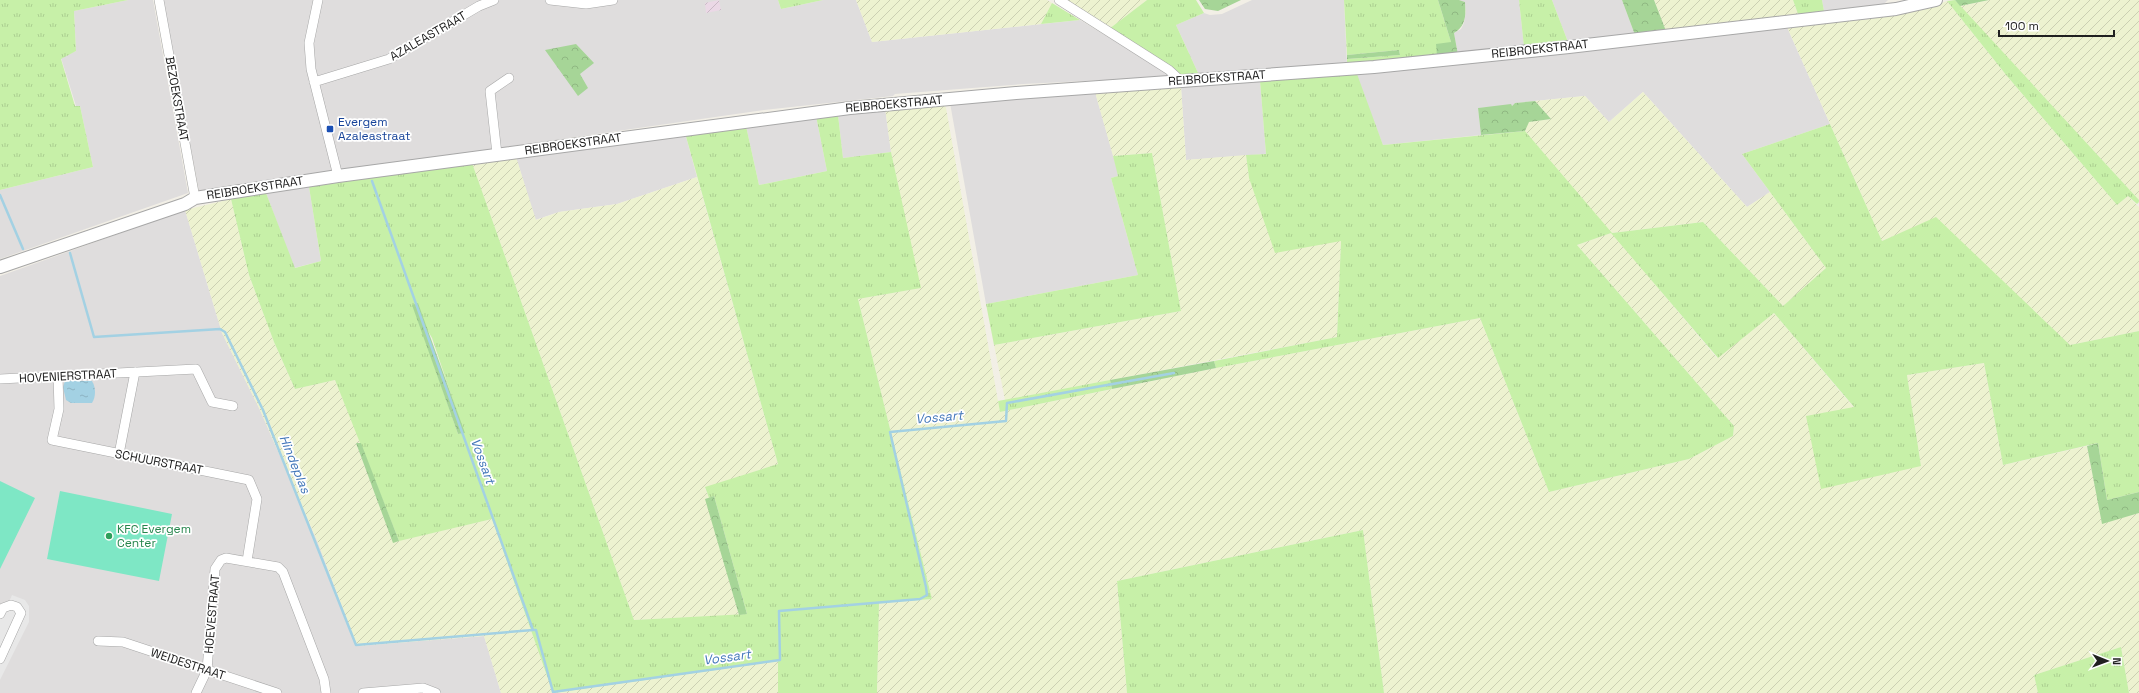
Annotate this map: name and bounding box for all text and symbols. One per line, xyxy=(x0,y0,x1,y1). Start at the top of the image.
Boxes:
street label: AZALEASTRAAT xyxy=(387,8,469,64)
scale bar xyxy=(1999,12,2114,38)
text: 100 m xyxy=(2005,18,2039,34)
street label: REIBROEKSTRAAT xyxy=(1491,36,1589,62)
street label: BEZOEKSTRAAT xyxy=(162,55,192,143)
street label: REIBROEKSTRAAT xyxy=(1168,67,1266,89)
street label: REIBROEKSTRAAT xyxy=(845,92,943,116)
place label: Evergem Azaleastraat xyxy=(338,114,411,144)
marker: Evergem Azaleastraat xyxy=(325,124,335,134)
street label: REIBROEKSTRAAT xyxy=(524,129,622,159)
street label: REIBROEKSTRAAT xyxy=(205,172,305,204)
street label: HOVENIERSTRAAT xyxy=(19,365,117,387)
water label: Vossart xyxy=(915,406,964,428)
water label: Hindeplas xyxy=(276,432,315,497)
water label: Vossart xyxy=(467,436,499,487)
street label: SCHUURSTRAAT xyxy=(114,446,204,478)
place label: KFC Evergem Center xyxy=(117,521,191,551)
marker: KFC Evergem Center xyxy=(104,531,114,541)
street label: HOEVESTRAAT xyxy=(201,574,223,654)
north arrow xyxy=(2087,641,2127,681)
street label: WEIDESTRAAT xyxy=(149,644,227,684)
water label: Vossart xyxy=(702,645,753,669)
text: N xyxy=(2110,657,2124,665)

